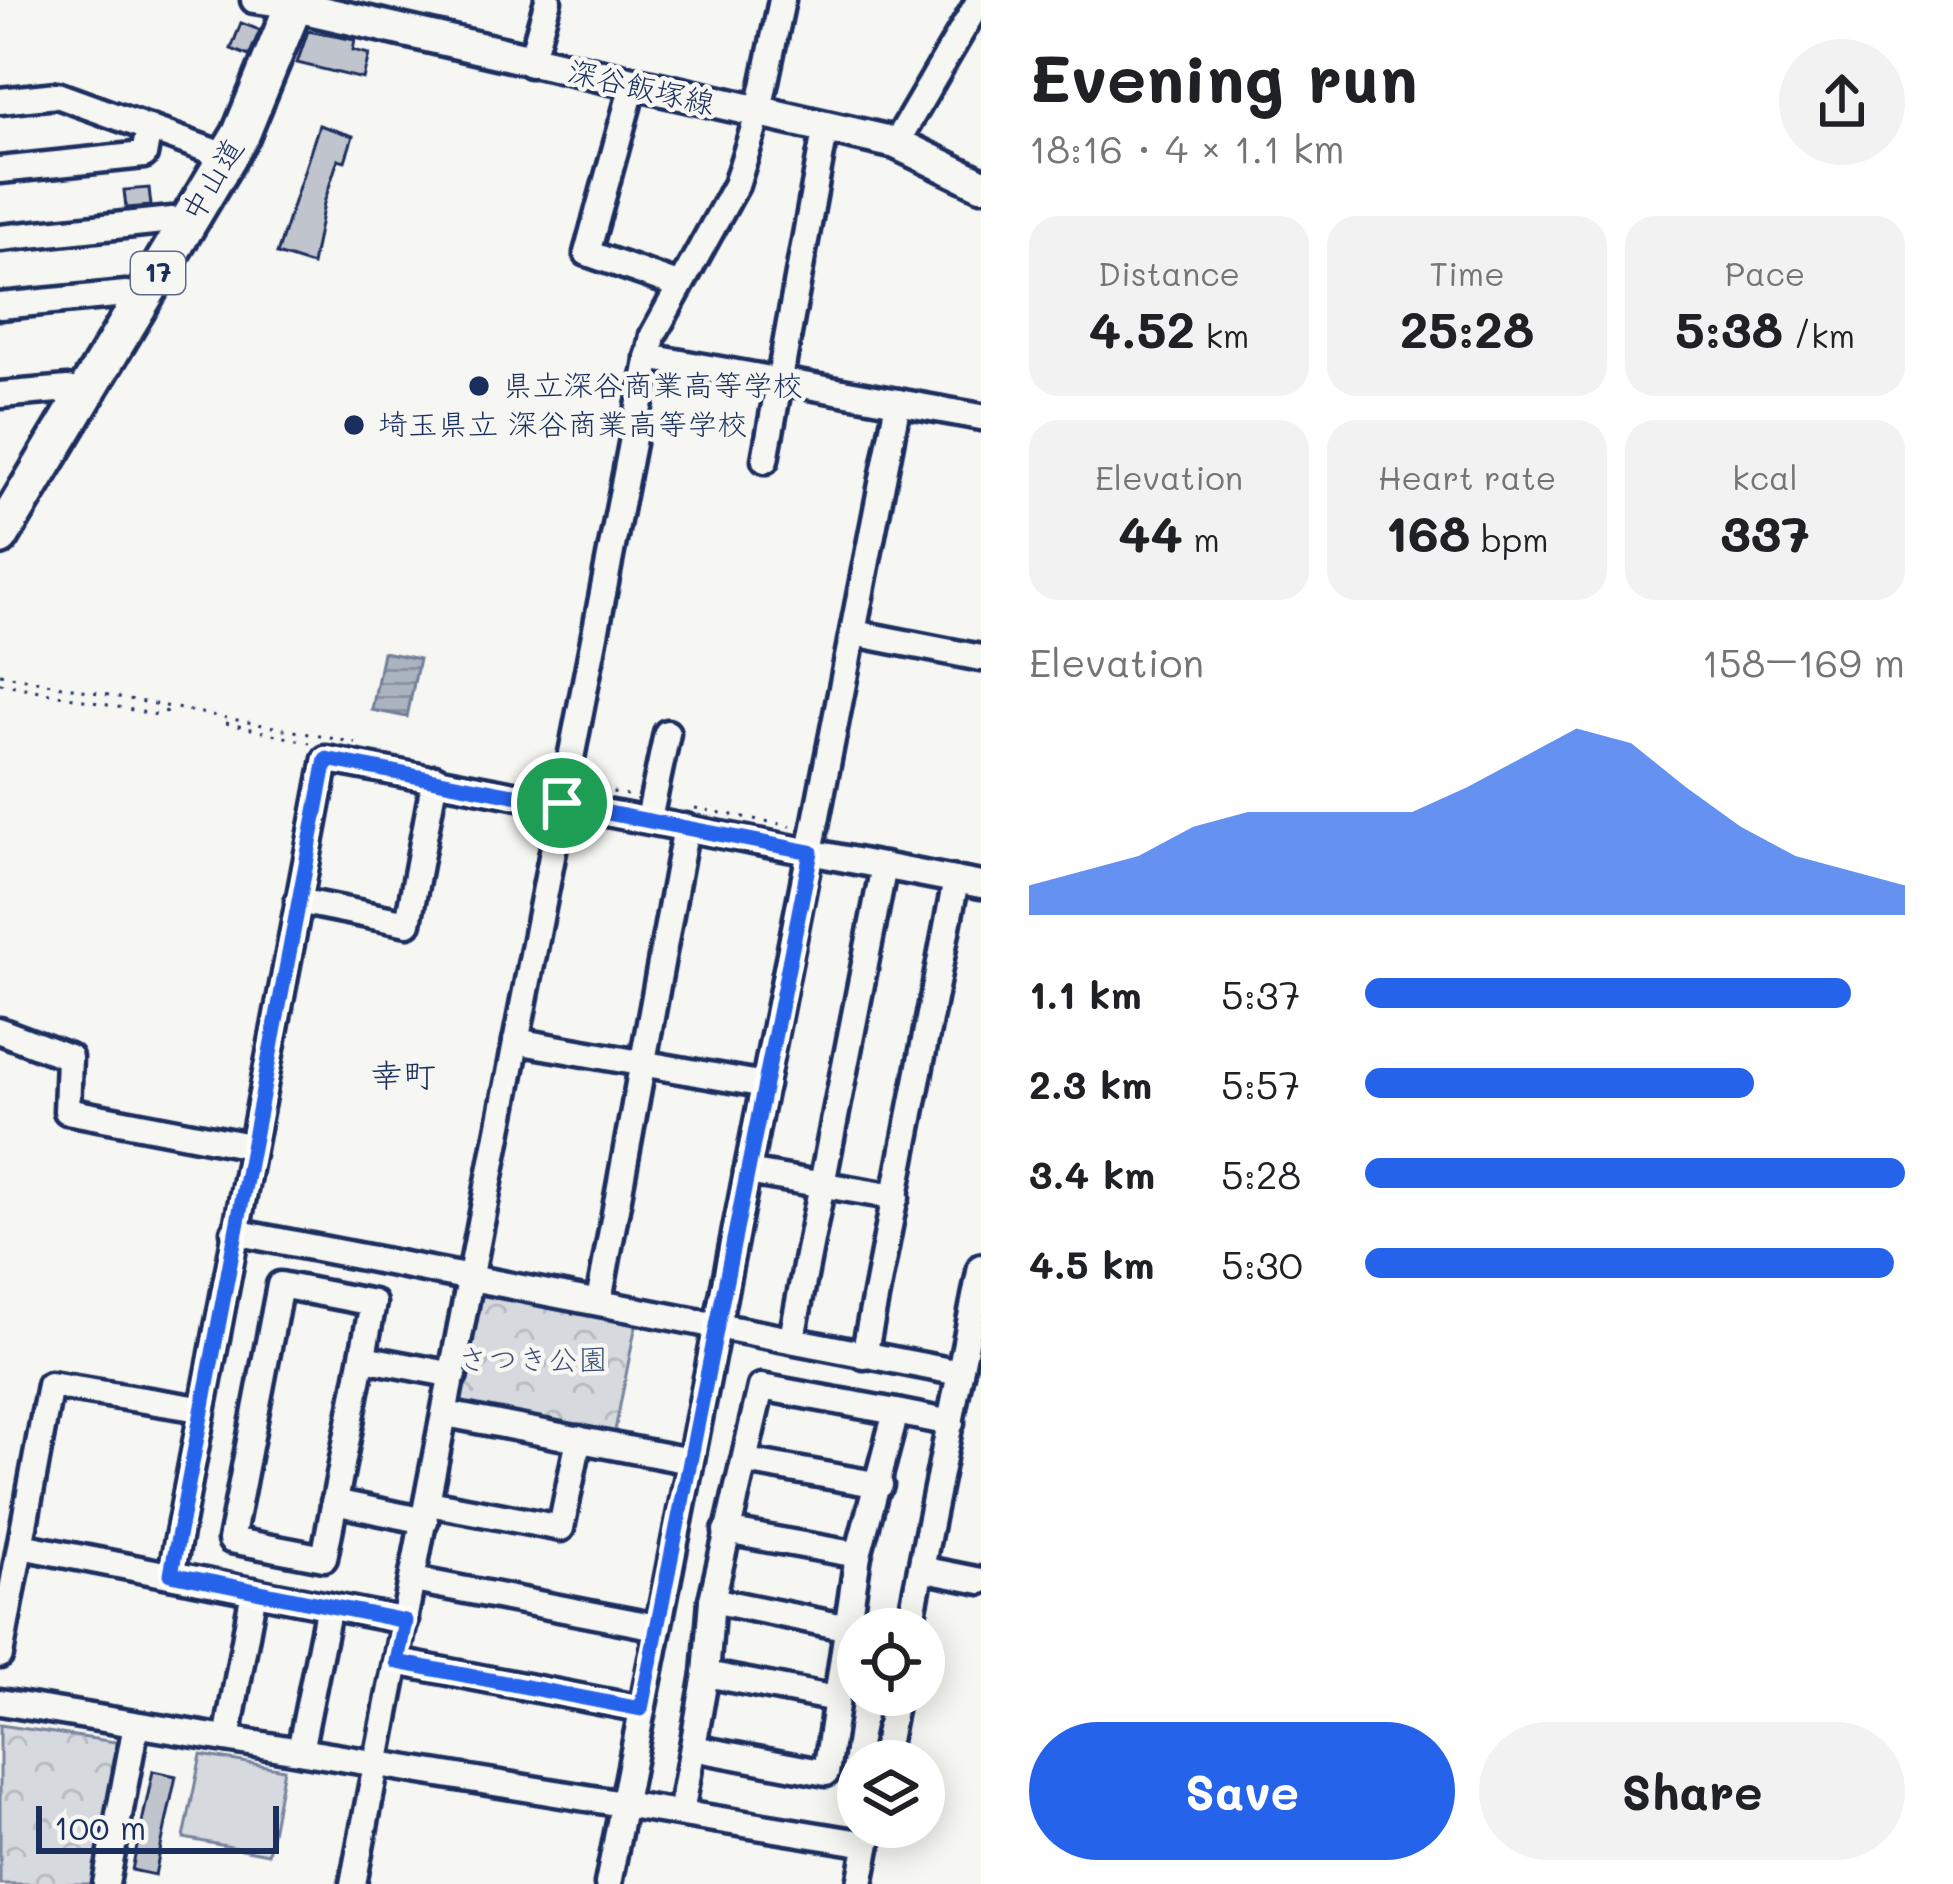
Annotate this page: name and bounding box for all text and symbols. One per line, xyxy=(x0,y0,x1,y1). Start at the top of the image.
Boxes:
text: Evening run xyxy=(1029,34,1418,120)
button: share xyxy=(1779,39,1905,165)
street label: 深谷飯塚線 xyxy=(564,50,719,122)
text: 18:16 · 4 × 1.1 km xyxy=(1029,122,1345,173)
street label: 中山道 xyxy=(171,130,252,228)
text: Distance xyxy=(1098,251,1240,294)
text: Time xyxy=(1429,251,1505,294)
text: Pace xyxy=(1725,251,1805,294)
road number: 17 xyxy=(131,252,185,294)
text: 4.52 xyxy=(1089,294,1195,361)
text: 25:28 xyxy=(1400,294,1534,361)
text: 5:38 xyxy=(1675,294,1783,361)
text: km xyxy=(1195,313,1249,356)
text: /km xyxy=(1783,313,1855,356)
place label: 県立深谷商業高等学校 xyxy=(503,364,803,404)
marker: 県立深谷商業高等学校 xyxy=(466,373,492,399)
place label: 埼玉県立 深谷商業高等学校 xyxy=(378,403,748,443)
marker: 埼玉県立 深谷商業高等学校 xyxy=(341,412,367,438)
text: Elevation xyxy=(1095,455,1243,498)
text: Heart rate xyxy=(1378,455,1556,498)
text: kcal xyxy=(1732,455,1798,498)
text: 44 xyxy=(1118,498,1183,565)
text: 168 xyxy=(1385,498,1470,565)
text: 337 xyxy=(1720,498,1810,565)
text: m xyxy=(1183,517,1220,560)
text: bpm xyxy=(1470,517,1549,560)
text: Elevation xyxy=(1029,636,1204,687)
text: 158–169 m xyxy=(1702,636,1905,687)
pin xyxy=(511,752,613,854)
icon: arrive xyxy=(529,770,595,836)
text: 1.1 km xyxy=(1029,968,1142,1019)
text: 5:37 xyxy=(1221,968,1300,1019)
district label: 幸町 xyxy=(370,1052,436,1095)
text: 2.3 km xyxy=(1029,1058,1152,1109)
text: 5:57 xyxy=(1221,1058,1300,1109)
text: 3.4 km xyxy=(1029,1148,1155,1199)
text: 5:28 xyxy=(1221,1148,1301,1199)
text: 4.5 km xyxy=(1029,1238,1155,1289)
text: 5:30 xyxy=(1221,1238,1303,1289)
park label: さつき公園 xyxy=(458,1338,608,1378)
map controls xyxy=(837,1608,945,1848)
button: locate xyxy=(837,1608,945,1716)
button: Save xyxy=(1029,1722,1455,1860)
button: Share xyxy=(1479,1722,1905,1860)
button: layers xyxy=(837,1740,945,1848)
scale bar xyxy=(36,1800,279,1853)
text: 100 m xyxy=(54,1805,146,1848)

